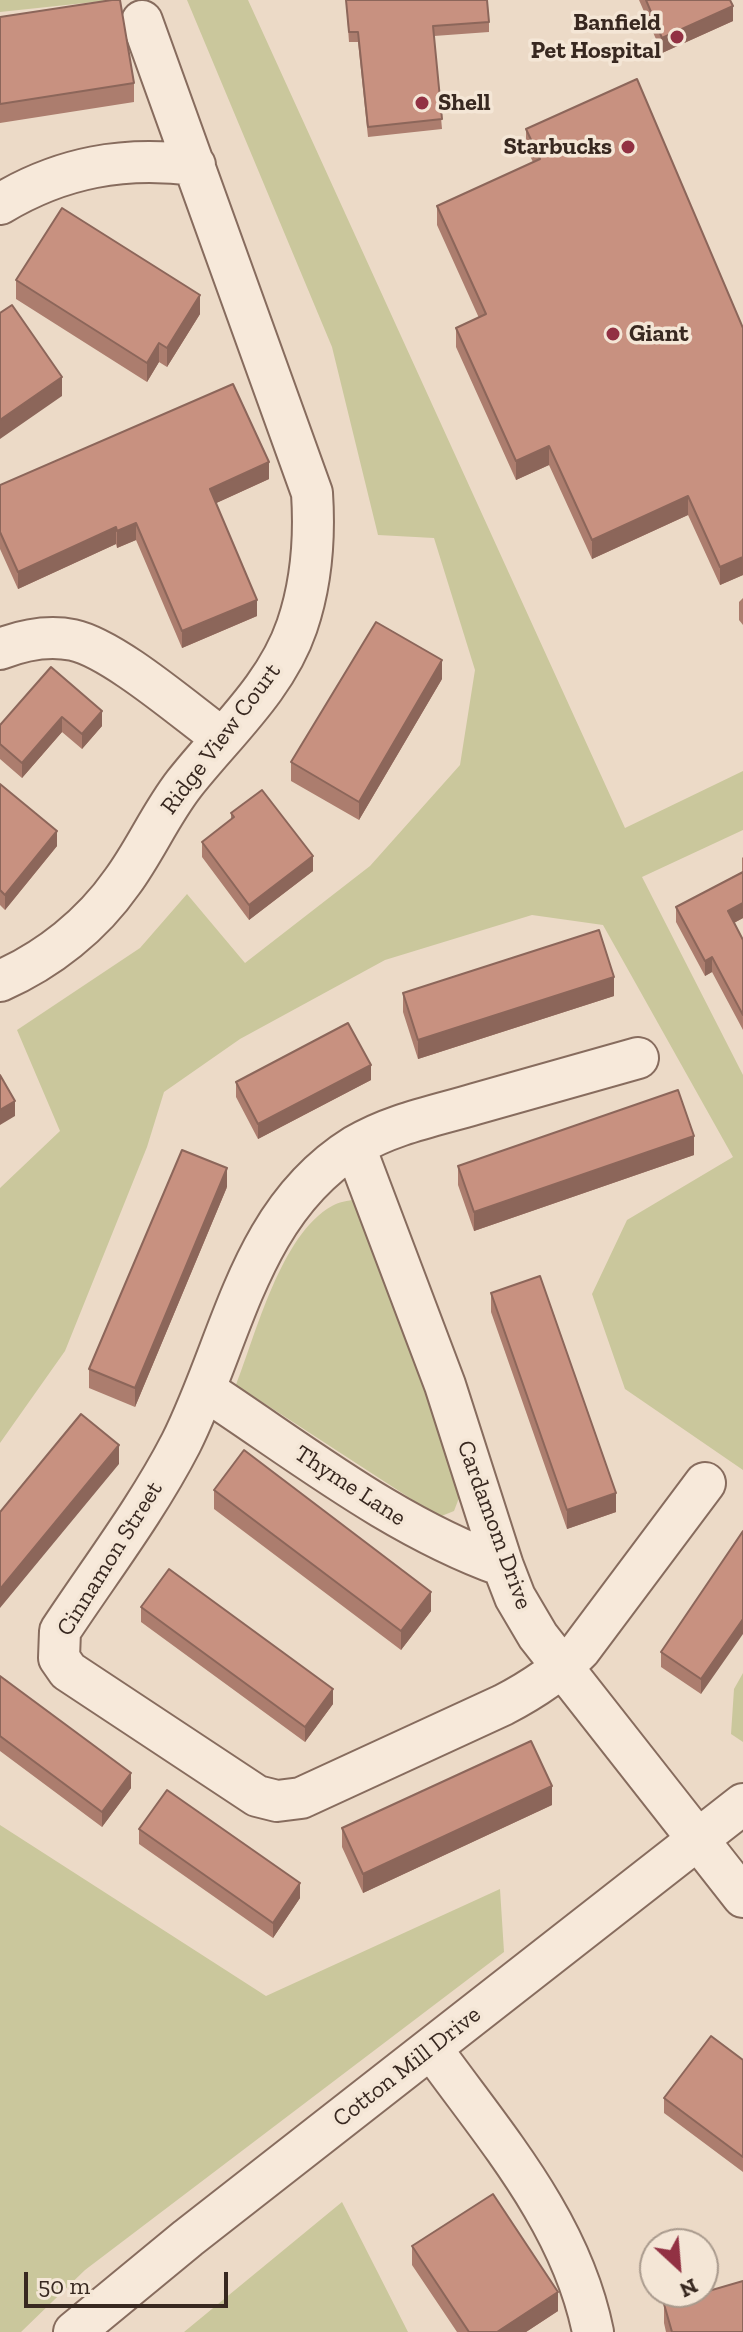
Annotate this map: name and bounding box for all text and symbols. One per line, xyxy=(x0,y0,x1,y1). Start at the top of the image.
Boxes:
place label: Banfield Pet Hospital xyxy=(531,9,661,65)
marker: Banfield Pet Hospital xyxy=(668,28,686,46)
place label: Shell xyxy=(438,89,491,117)
marker: Shell xyxy=(413,94,431,112)
place label: Starbucks xyxy=(503,133,612,161)
marker: Starbucks xyxy=(619,138,637,156)
place label: Giant xyxy=(629,320,688,348)
marker: Giant xyxy=(604,325,622,343)
street label: Ridge View Court xyxy=(155,658,287,820)
street label: Cardamom Drive xyxy=(450,1437,538,1613)
street label: Thyme Lane xyxy=(289,1439,411,1533)
street label: Cinnamon Street xyxy=(51,1476,169,1642)
street label: Cotton Mill Drive xyxy=(327,2000,487,2134)
north arrow xyxy=(639,2228,719,2308)
scale bar xyxy=(28,2256,232,2306)
text: 50 m xyxy=(38,2271,90,2300)
text: N xyxy=(675,2272,702,2304)

